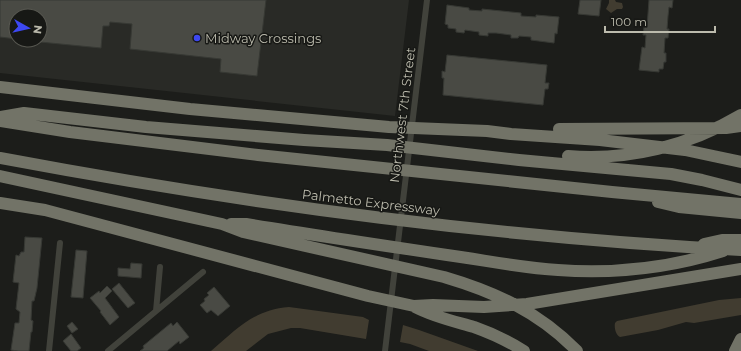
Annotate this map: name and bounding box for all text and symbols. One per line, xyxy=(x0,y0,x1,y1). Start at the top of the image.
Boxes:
north arrow xyxy=(8,8,48,48)
scale bar xyxy=(605,8,715,34)
text: 100 m xyxy=(611,14,647,29)
text: N xyxy=(30,24,45,35)
place label: Midway Crossings xyxy=(205,30,321,46)
marker: Midway Crossings xyxy=(192,33,202,43)
street label: Northwest 7th Street xyxy=(386,46,418,184)
street label: Palmetto Expressway xyxy=(301,186,442,219)

